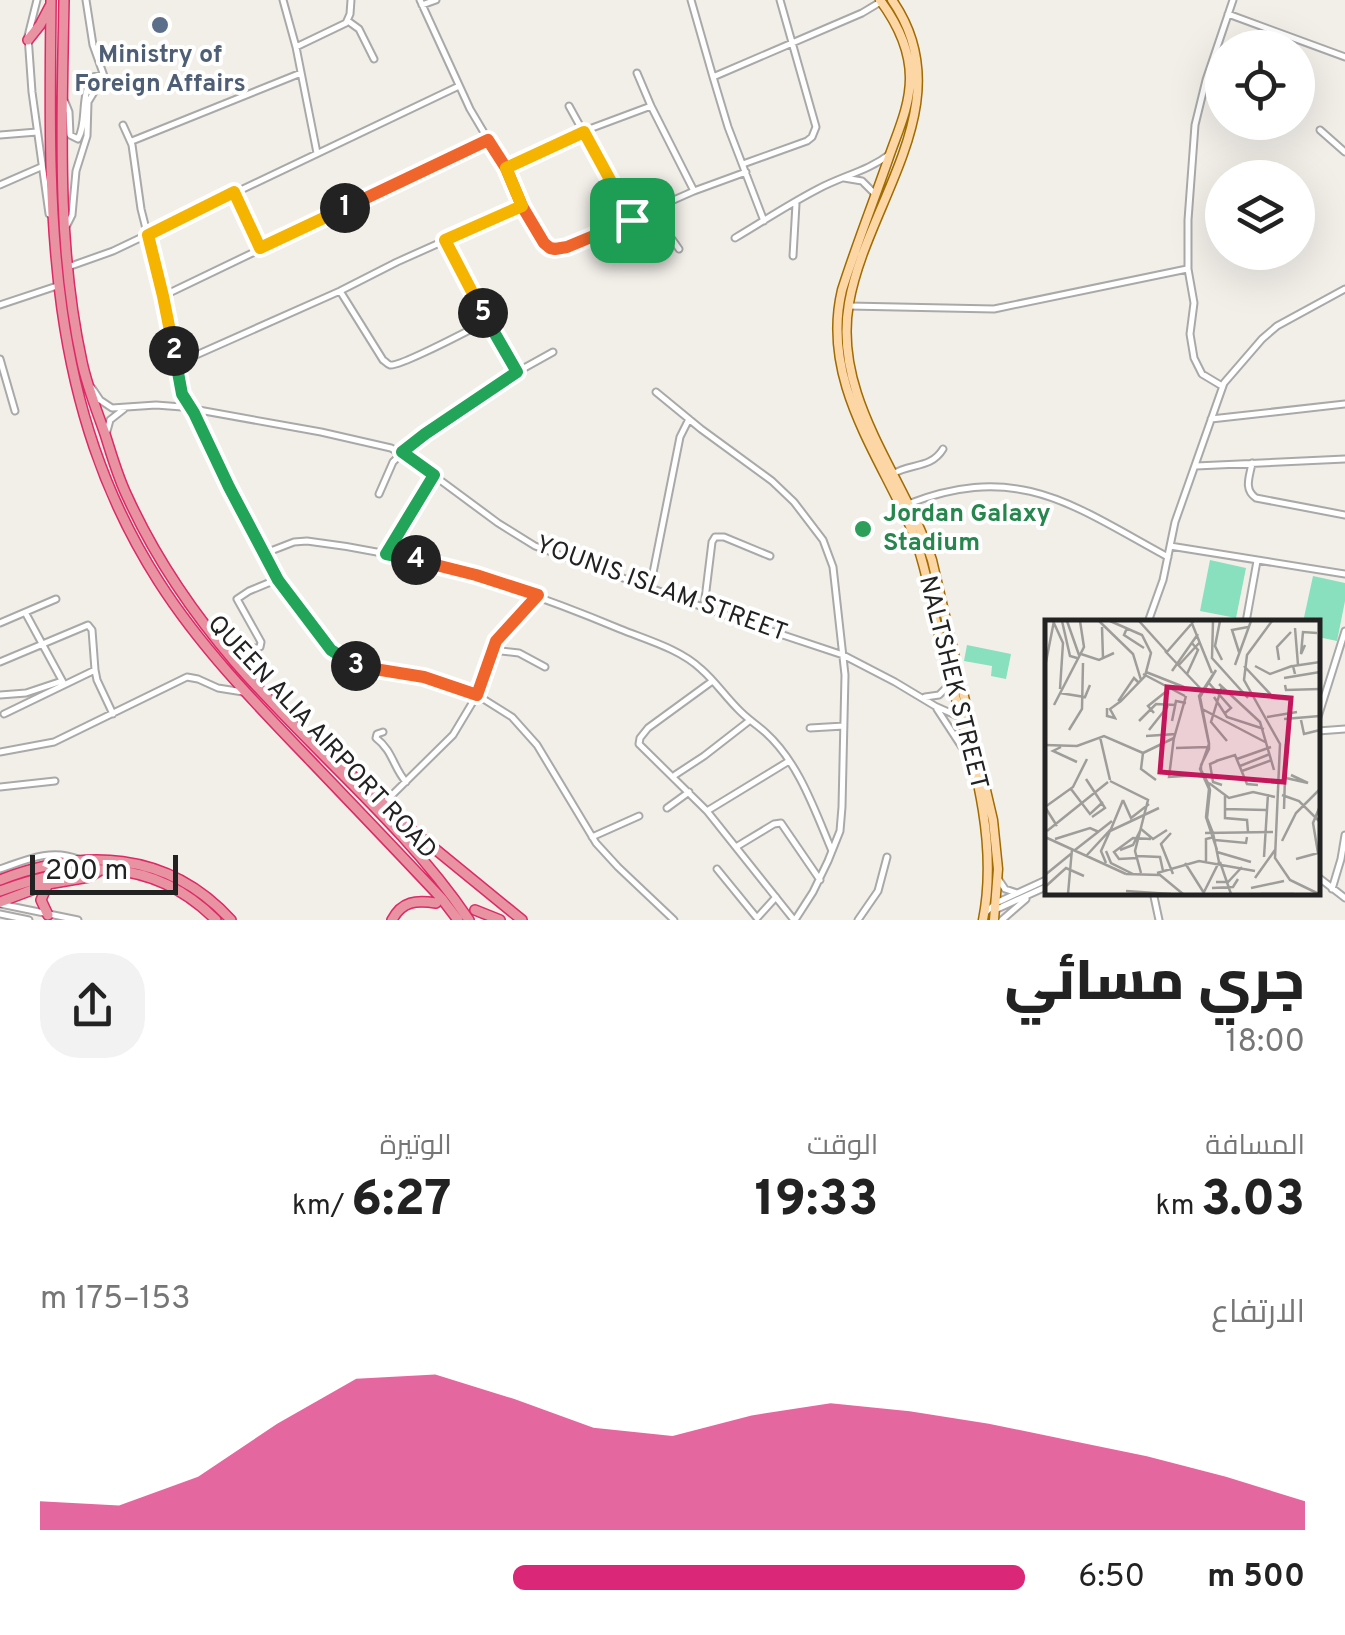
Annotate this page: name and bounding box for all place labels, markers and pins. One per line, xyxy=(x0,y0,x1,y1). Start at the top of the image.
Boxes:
marker: Ministry of Foreign Affairs xyxy=(149,14,171,36)
place label: Ministry of Foreign Affairs xyxy=(74,40,246,101)
pin xyxy=(590,178,675,263)
pin: 1 xyxy=(320,183,370,233)
pin: 5 xyxy=(458,288,508,338)
pin: 2 xyxy=(149,326,199,376)
place label: Jordan Galaxy Stadium xyxy=(883,499,1051,560)
marker: Jordan Galaxy Stadium xyxy=(852,518,874,540)
pin: 4 xyxy=(391,535,441,585)
pin: 3 xyxy=(331,641,381,691)

